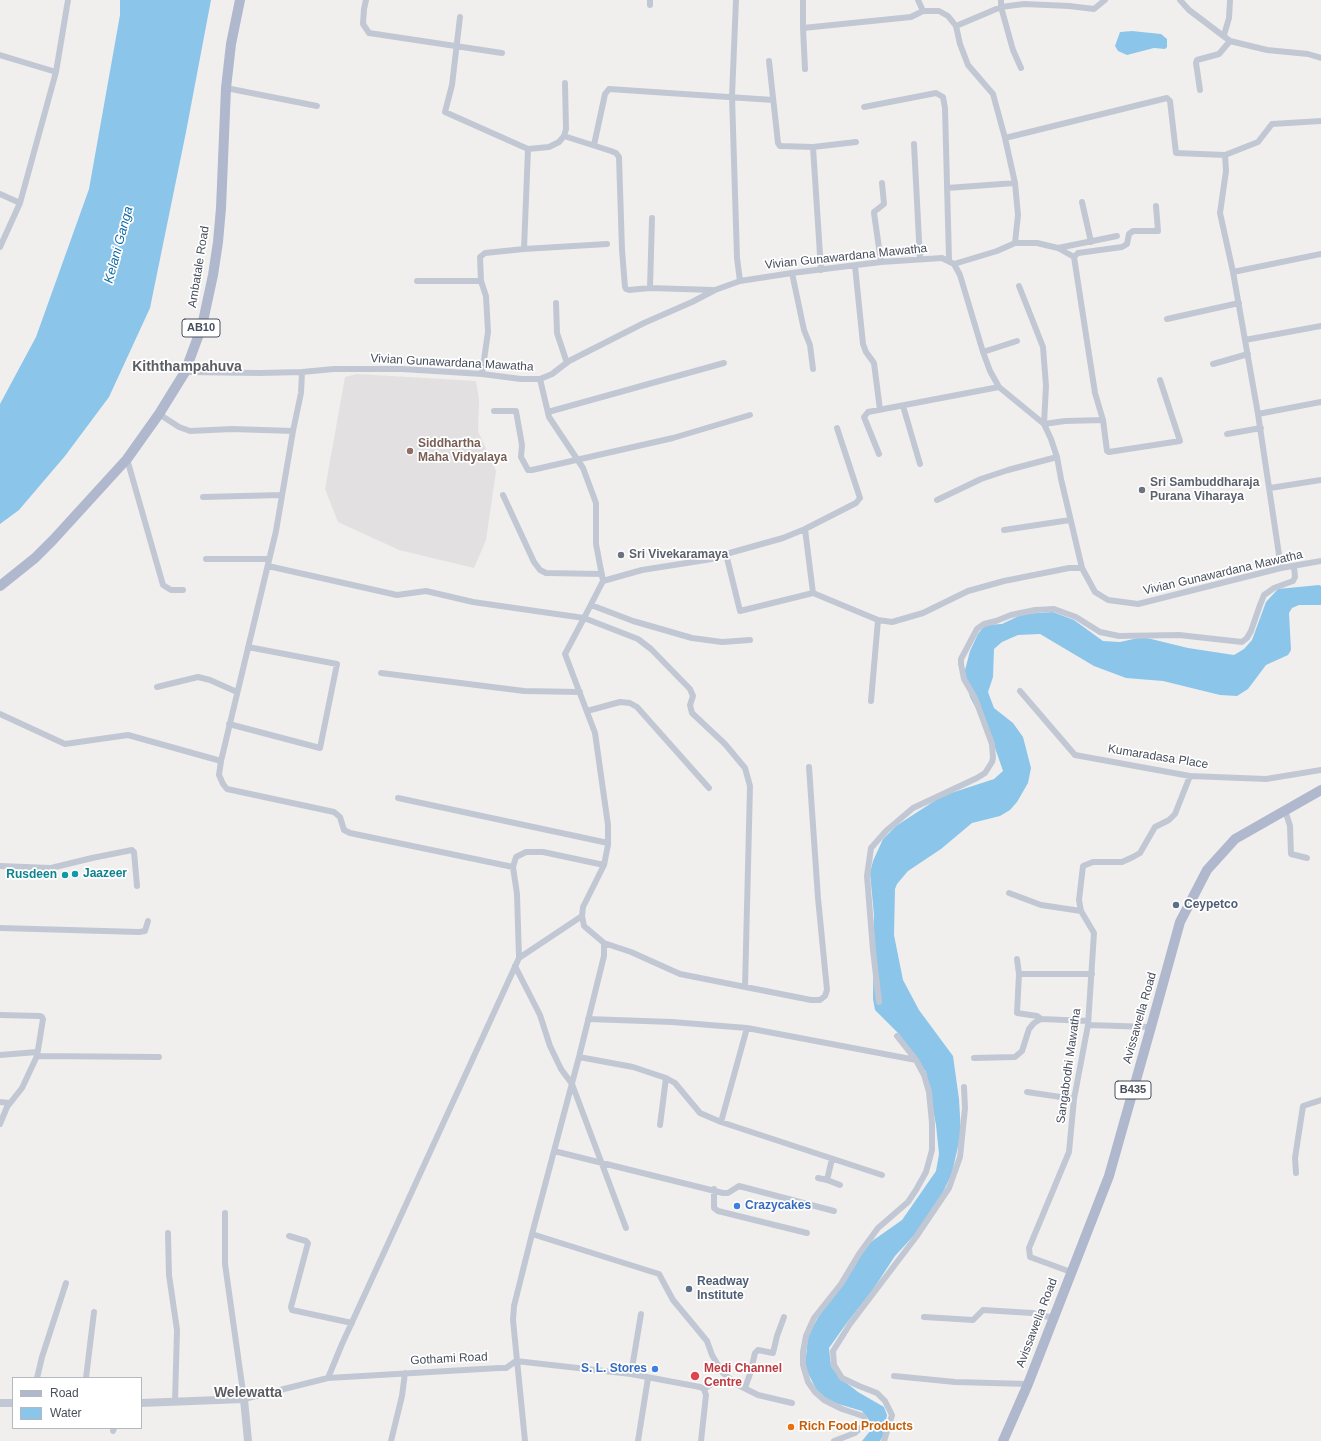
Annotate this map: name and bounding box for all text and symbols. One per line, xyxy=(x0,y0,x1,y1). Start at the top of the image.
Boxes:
water label: Kelani Ganga xyxy=(101,205,137,285)
street label: Ambatale Road xyxy=(185,225,213,309)
street label: Vivian Gunawardana Mawatha xyxy=(764,241,928,273)
road number: AB10 xyxy=(182,319,220,337)
street label: Vivian Gunawardana Mawatha xyxy=(370,352,534,374)
district label: Kiththampahuva xyxy=(132,359,242,375)
place label: Siddhartha Maha Vidyalaya xyxy=(418,437,507,465)
marker: Siddhartha Maha Vidyalaya xyxy=(405,446,415,456)
place label: Sri Sambuddharaja Purana Viharaya xyxy=(1150,476,1259,504)
marker: Sri Sambuddharaja Purana Viharaya xyxy=(1137,485,1147,495)
place label: Sri Vivekaramaya xyxy=(629,548,728,562)
street label: Vivian Gunawardana Mawatha xyxy=(1142,548,1304,598)
marker: Sri Vivekaramaya xyxy=(616,550,626,560)
street label: Kumaradasa Place xyxy=(1107,742,1209,772)
place label: Jaazeer xyxy=(83,867,127,881)
place label: Rusdeen xyxy=(6,868,57,882)
marker: Jaazeer xyxy=(70,869,80,879)
marker: Rusdeen xyxy=(60,870,70,880)
place label: Ceypetco xyxy=(1184,898,1238,912)
marker: Ceypetco xyxy=(1171,900,1181,910)
street label: Avissawella Road xyxy=(1120,971,1160,1065)
street label: Sangabodhi Mawatha xyxy=(1054,1008,1084,1124)
road number: B435 xyxy=(1115,1081,1151,1099)
place label: Crazycakes xyxy=(745,1199,811,1213)
marker: Crazycakes xyxy=(732,1201,742,1211)
place label: Readway Institute xyxy=(697,1275,749,1303)
street label: Avissawella Road xyxy=(1013,1276,1061,1370)
marker: Readway Institute xyxy=(684,1284,694,1294)
street label: Gothami Road xyxy=(410,1350,488,1368)
place label: S. L. Stores xyxy=(581,1362,647,1376)
place label: Medi Channel Centre xyxy=(704,1362,782,1390)
marker: S. L. Stores xyxy=(650,1364,660,1374)
marker: Medi Channel Centre xyxy=(689,1370,701,1382)
legend xyxy=(12,1377,142,1429)
district label: Welewatta xyxy=(214,1385,282,1401)
text: Road xyxy=(50,1386,79,1400)
text: Water xyxy=(50,1406,82,1420)
place label: Rich Food Products xyxy=(799,1420,913,1434)
marker: Rich Food Products xyxy=(786,1422,796,1432)

